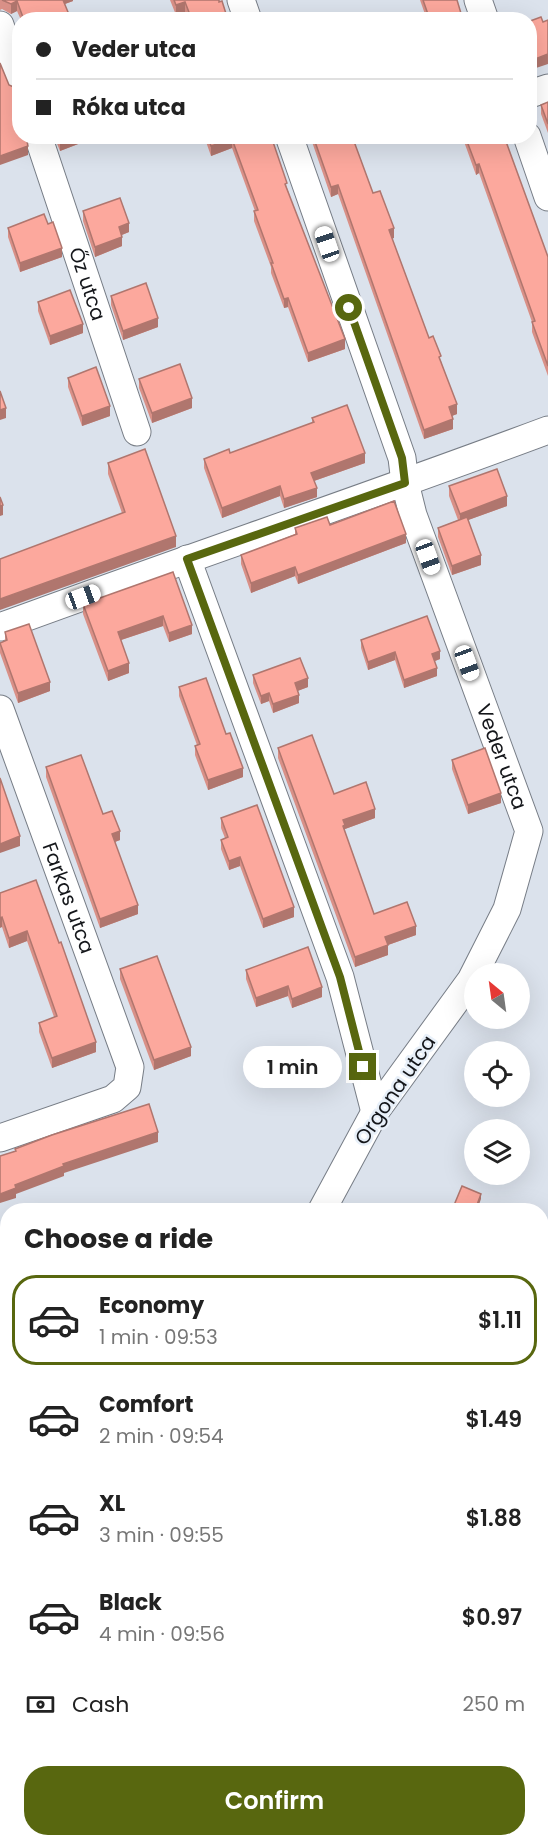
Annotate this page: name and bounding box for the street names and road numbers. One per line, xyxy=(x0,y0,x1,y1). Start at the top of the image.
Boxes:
street label: Őz utca xyxy=(62,243,113,324)
street label: Veder utca xyxy=(470,700,534,813)
street label: Farkas utca xyxy=(36,838,102,957)
street label: Orgona utca xyxy=(348,1030,442,1150)

